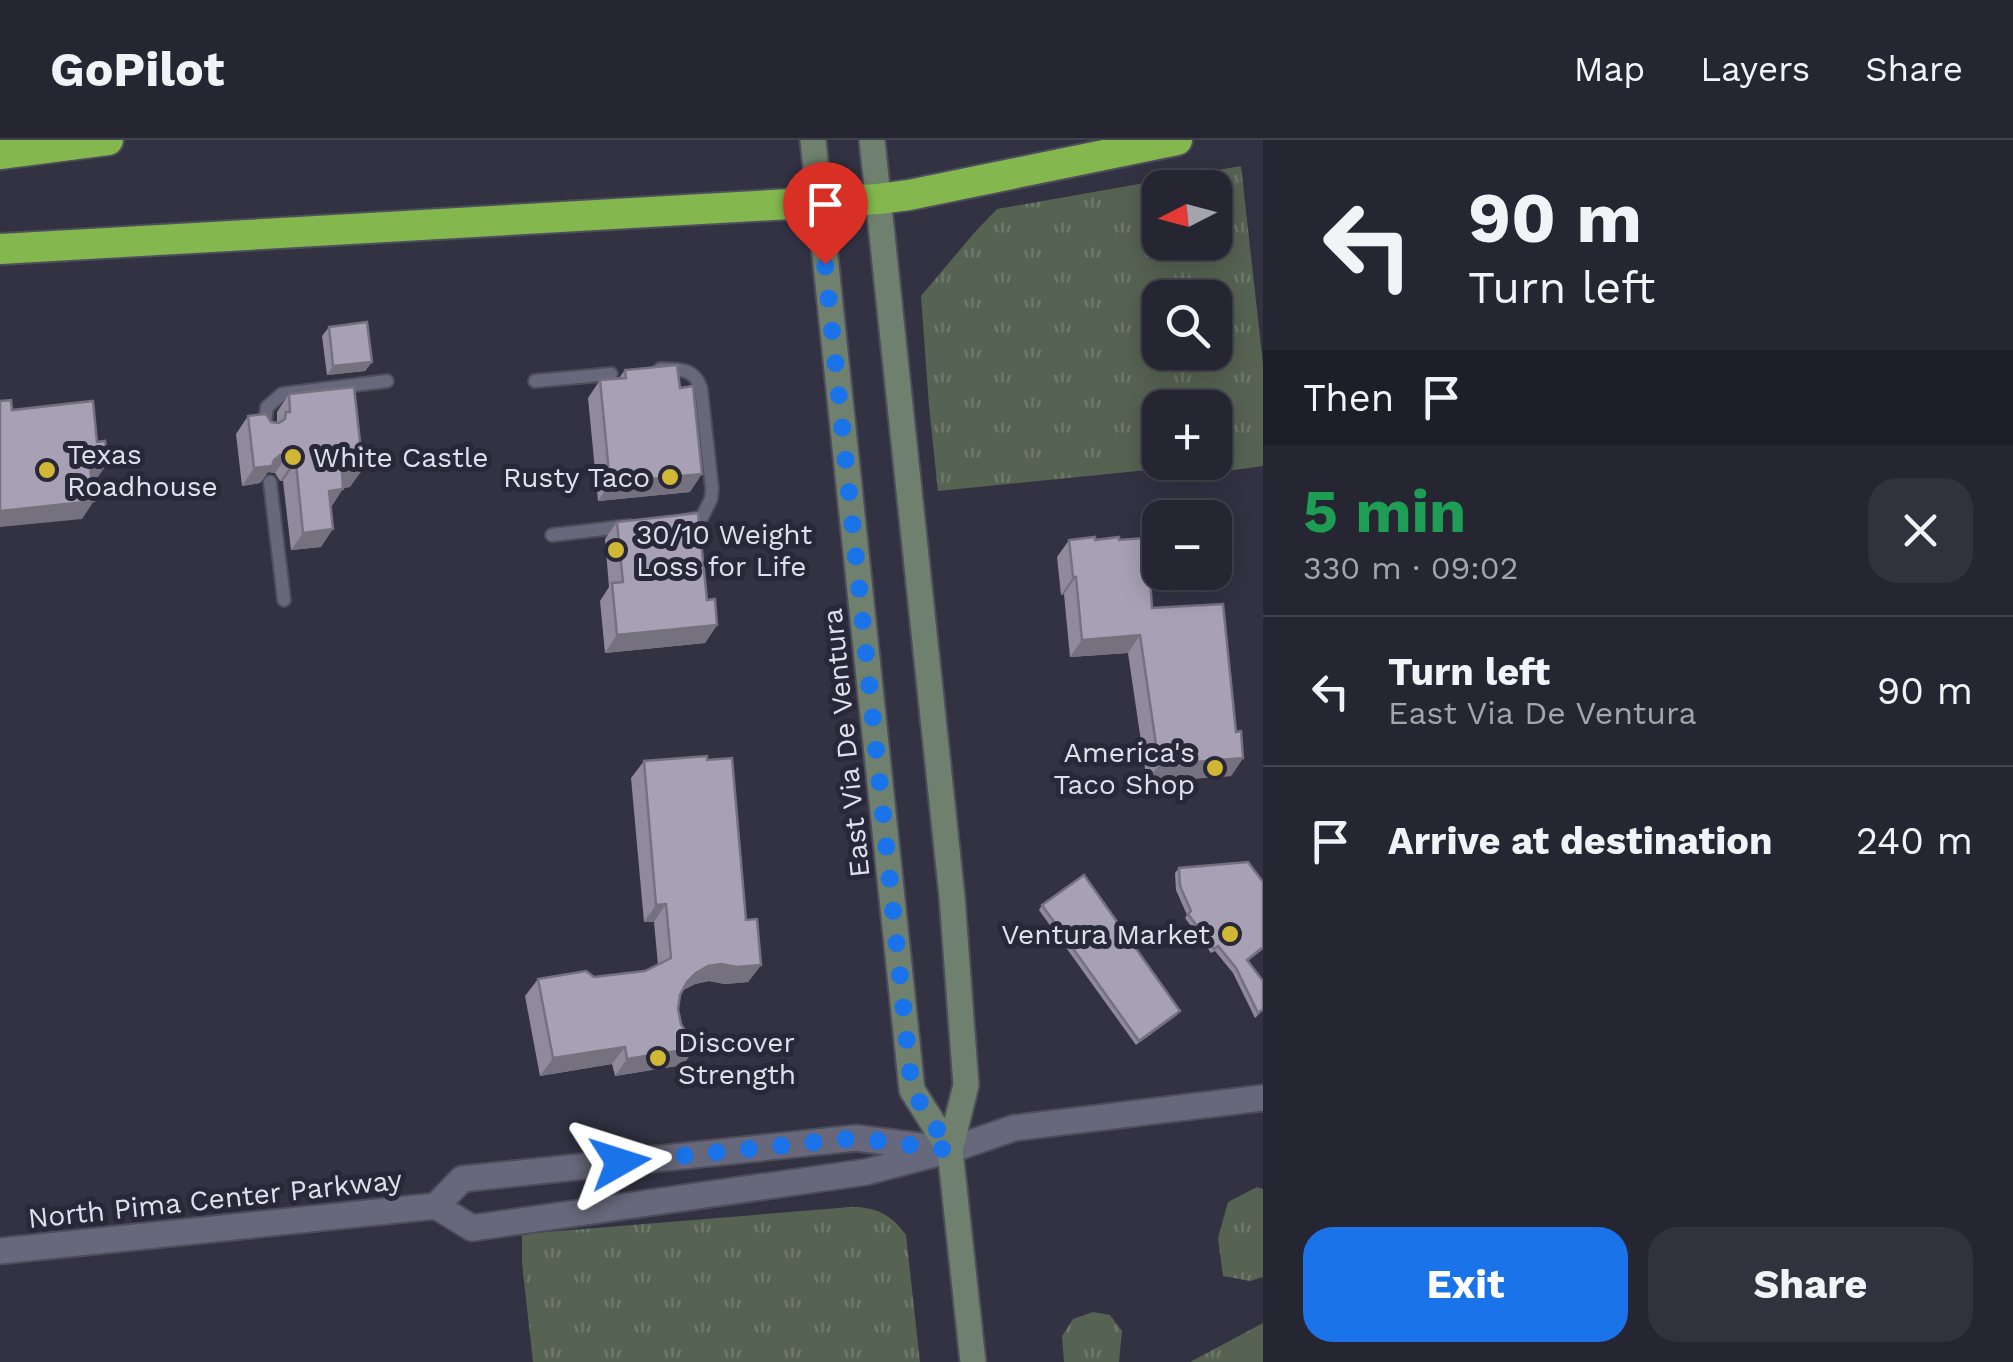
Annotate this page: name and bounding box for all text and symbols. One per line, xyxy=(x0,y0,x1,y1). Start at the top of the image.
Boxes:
text: GoPilot xyxy=(50,41,225,98)
text: Map xyxy=(1574,48,1645,90)
text: Layers xyxy=(1700,48,1810,90)
text: Share xyxy=(1865,48,1963,90)
pin xyxy=(783,162,868,265)
north arrow xyxy=(1142,170,1232,260)
map controls xyxy=(1142,170,1232,590)
icon: arrive xyxy=(798,177,853,232)
text: 90 m xyxy=(1468,177,1642,259)
icon: left xyxy=(1303,180,1433,310)
text: Turn left xyxy=(1468,261,1655,314)
button: search xyxy=(1142,280,1232,370)
icon: arrive xyxy=(1414,370,1469,425)
text: Then xyxy=(1303,376,1394,420)
button: + xyxy=(1142,390,1232,480)
place label: Texas Roadhouse xyxy=(67,438,218,503)
place label: White Castle xyxy=(313,441,488,474)
marker: White Castle xyxy=(282,446,304,468)
marker: Texas Roadhouse xyxy=(36,459,58,481)
place label: Rusty Taco xyxy=(503,461,650,494)
marker: Rusty Taco xyxy=(659,466,681,488)
text: 5 min xyxy=(1303,476,1466,547)
button: close xyxy=(1868,478,1973,583)
button: − xyxy=(1142,500,1232,590)
place label: 30/10 Weight Loss for Life xyxy=(636,518,812,583)
marker: 30/10 Weight Loss for Life xyxy=(605,539,627,561)
text: 330 m · 09:02 xyxy=(1303,549,1518,587)
street label: East Via De Ventura xyxy=(815,607,877,879)
text: Turn left xyxy=(1388,650,1550,694)
icon: left xyxy=(1303,664,1358,719)
text: 90 m xyxy=(1877,669,1973,713)
text: East Via De Ventura xyxy=(1388,694,1697,732)
place label: America's Taco Shop xyxy=(1053,736,1195,801)
marker: America's Taco Shop xyxy=(1204,757,1226,779)
icon: arrive xyxy=(1303,814,1358,869)
text: Arrive at destination xyxy=(1388,819,1773,863)
text: 240 m xyxy=(1856,819,1973,863)
place label: Ventura Market xyxy=(1001,918,1210,951)
marker: Ventura Market xyxy=(1219,923,1241,945)
place label: Discover Strength xyxy=(678,1026,796,1091)
marker: Discover Strength xyxy=(647,1047,669,1069)
position arrow xyxy=(568,1110,672,1214)
street label: North Pima Center Parkway xyxy=(26,1163,404,1235)
button: Exit xyxy=(1303,1227,1628,1342)
button: Share xyxy=(1648,1227,1973,1342)

